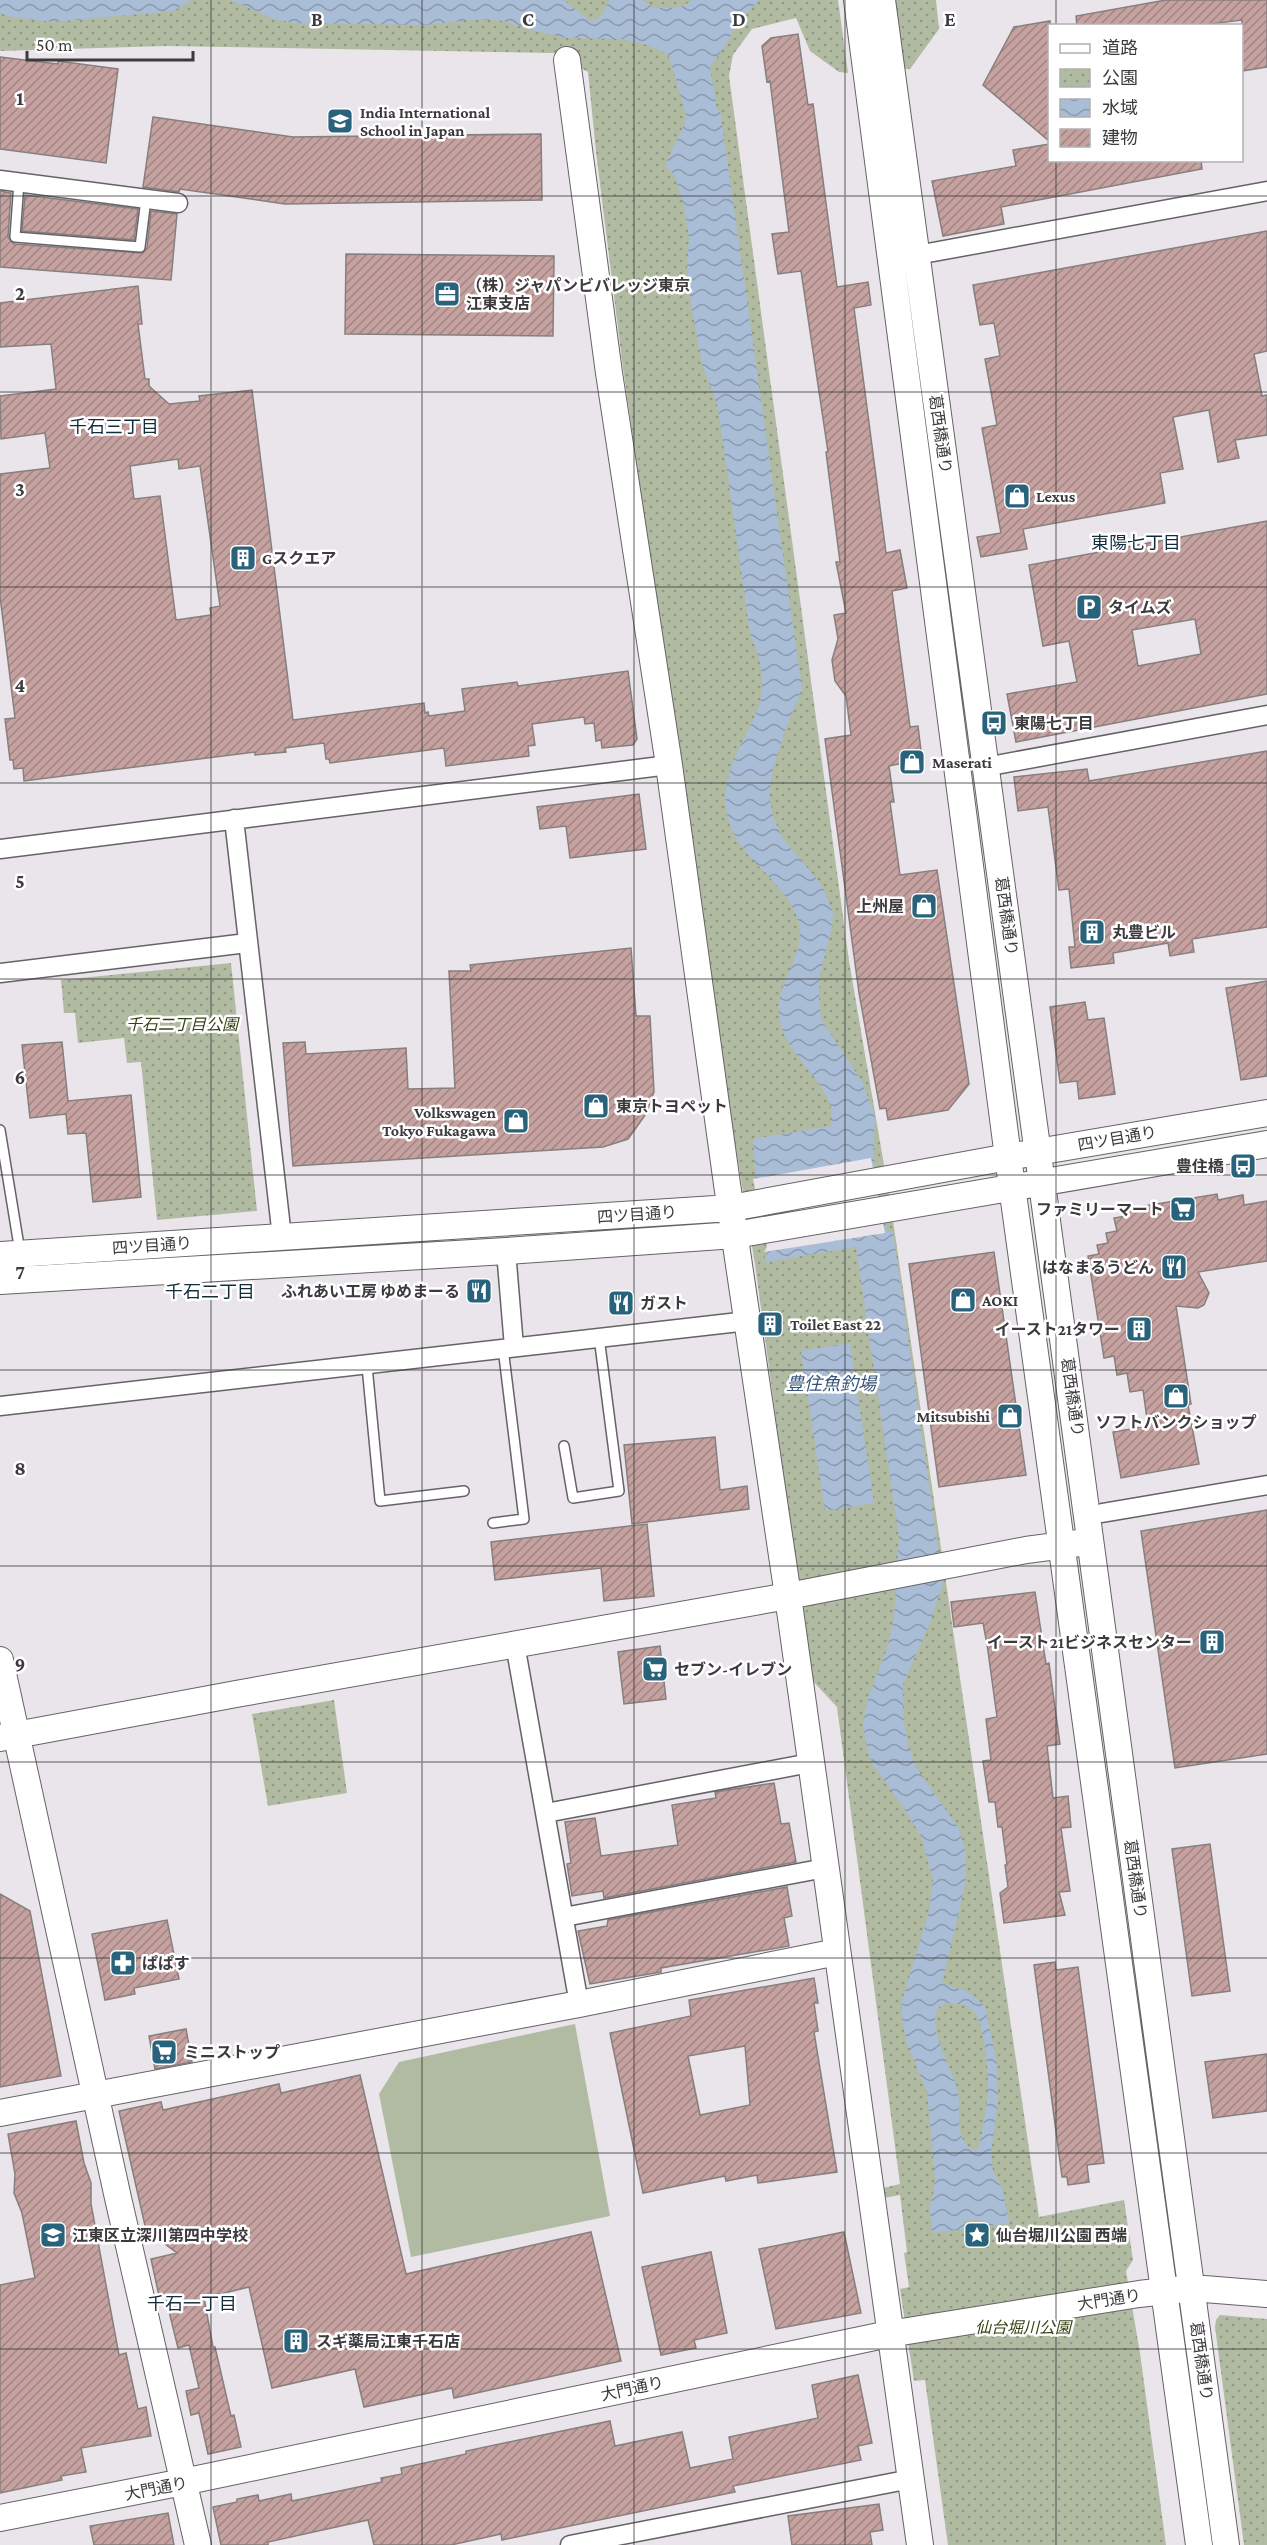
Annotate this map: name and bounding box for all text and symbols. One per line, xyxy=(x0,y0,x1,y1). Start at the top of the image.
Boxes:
text: B xyxy=(311,8,323,30)
text: C xyxy=(522,8,534,30)
text: D xyxy=(732,8,746,30)
text: E xyxy=(944,8,956,30)
scale bar xyxy=(27,24,194,62)
legend xyxy=(1048,24,1243,162)
text: 50 m xyxy=(36,35,73,55)
text: 道路 xyxy=(1102,38,1138,58)
text: 公園 xyxy=(1102,68,1138,88)
text: 1 xyxy=(16,87,24,109)
text: 水域 xyxy=(1102,98,1138,118)
place label: India International School in Japan xyxy=(360,104,491,139)
school or university icon: India International School in Japan xyxy=(325,106,355,136)
text: 建物 xyxy=(1102,128,1138,148)
place label: （株）ジャパンビバレッジ東京 江東支店 xyxy=(466,277,690,312)
office icon: （株）ジャパンビバレッジ東京 江東支店 xyxy=(432,279,462,309)
text: 2 xyxy=(15,282,25,304)
street label: 葛西橋通り xyxy=(927,393,954,475)
district label: 千石三丁目 xyxy=(69,417,159,437)
text: 3 xyxy=(15,478,25,500)
shop icon: Lexus xyxy=(1002,481,1032,511)
place label: Lexus xyxy=(1036,488,1076,505)
district label: 東陽七丁目 xyxy=(1091,533,1181,553)
building icon: Gスクエア xyxy=(228,543,258,573)
place label: Gスクエア xyxy=(262,550,336,567)
parking icon: タイムズ xyxy=(1074,592,1104,622)
place label: タイムズ xyxy=(1108,599,1172,616)
text: 4 xyxy=(15,674,26,696)
bus stop icon: 東陽七丁目 xyxy=(979,708,1009,738)
place label: 東陽七丁目 xyxy=(1014,715,1094,732)
shop icon: Maserati xyxy=(897,747,927,777)
place label: Maserati xyxy=(932,754,992,771)
text: 5 xyxy=(15,870,25,892)
street label: 葛西橋通り xyxy=(993,875,1020,957)
shop icon: 上州屋 xyxy=(909,891,939,921)
place label: 上州屋 xyxy=(856,897,904,915)
building icon: 丸豊ビル xyxy=(1077,917,1107,947)
place label: 丸豊ビル xyxy=(1112,924,1176,941)
park label: 千石二丁目公園 xyxy=(126,1016,240,1033)
text: 6 xyxy=(15,1066,25,1088)
shop icon: 東京トヨペット xyxy=(581,1091,611,1121)
place label: 東京トヨペット xyxy=(616,1098,728,1115)
place label: Volkswagen Tokyo Fukagawa xyxy=(382,1104,496,1139)
shop icon: Volkswagen Tokyo Fukagawa xyxy=(501,1106,531,1136)
street label: 四ツ目通り xyxy=(1076,1123,1158,1154)
bus stop icon: 豊住橋 xyxy=(1228,1151,1258,1181)
place label: 豊住橋 xyxy=(1176,1158,1224,1175)
supermarket icon: ファミリーマート xyxy=(1168,1194,1198,1224)
place label: ファミリーマート xyxy=(1036,1201,1164,1218)
street label: 四ツ目通り xyxy=(597,1203,678,1226)
street label: 四ツ目通り xyxy=(112,1234,193,1257)
restaurant icon: はなまるうどん xyxy=(1159,1252,1189,1282)
place label: はなまるうどん xyxy=(1042,1259,1154,1276)
text: 7 xyxy=(15,1261,25,1283)
restaurant icon: ふれあい工房 ゆめまーる xyxy=(464,1276,494,1306)
district label: 千石二丁目 xyxy=(165,1282,255,1302)
place label: ふれあい工房 ゆめまーる xyxy=(281,1283,460,1300)
shop icon: AOKI xyxy=(948,1285,978,1315)
restaurant icon: ガスト xyxy=(606,1288,636,1318)
place label: AOKI xyxy=(981,1292,1018,1309)
place label: ガスト xyxy=(640,1295,688,1312)
building icon: Toilet East 22 xyxy=(755,1309,785,1339)
building icon: イースト21タワー xyxy=(1124,1314,1154,1344)
place label: Toilet East 22 xyxy=(790,1316,881,1333)
place label: イースト21タワー xyxy=(995,1321,1120,1338)
street label: 葛西橋通り xyxy=(1059,1356,1086,1438)
water label: 豊住魚釣場 xyxy=(786,1374,878,1394)
shop icon: ソフトバンクショップ xyxy=(1161,1381,1191,1411)
shop icon: Mitsubishi xyxy=(995,1401,1025,1431)
place label: Mitsubishi xyxy=(917,1408,990,1425)
place label: ソフトバンクショップ xyxy=(1096,1414,1256,1431)
text: 8 xyxy=(14,1457,26,1479)
building icon: イースト21ビジネスセンター xyxy=(1197,1627,1227,1657)
place label: イースト21ビジネスセンター xyxy=(987,1634,1192,1651)
text: 9 xyxy=(15,1653,25,1675)
supermarket icon: セブン-イレブン xyxy=(640,1654,670,1684)
place label: セブン-イレブン xyxy=(674,1661,792,1678)
street label: 葛西橋通り xyxy=(1122,1838,1149,1920)
pharmacy icon: ぱぱす xyxy=(108,1948,138,1978)
place label: ぱぱす xyxy=(142,1955,190,1972)
supermarket icon: ミニストップ xyxy=(149,2037,179,2067)
place label: ミニストップ xyxy=(184,2044,280,2061)
school or university icon: 江東区立深川第四中学校 xyxy=(38,2220,68,2250)
place icon: 仙台堀川公園 西端 xyxy=(962,2220,992,2250)
place label: 江東区立深川第四中学校 xyxy=(72,2227,248,2244)
place label: 仙台堀川公園 西端 xyxy=(995,2227,1127,2244)
street label: 大門通り xyxy=(1076,2286,1142,2313)
district label: 千石一丁目 xyxy=(147,2294,237,2314)
park label: 仙台堀川公園 xyxy=(975,2319,1073,2336)
street label: 葛西橋通り xyxy=(1188,2320,1215,2402)
building icon: スギ薬局江東千石店 xyxy=(281,2326,311,2356)
place label: スギ薬局江東千石店 xyxy=(316,2333,460,2350)
street label: 大門通り xyxy=(599,2374,665,2403)
street label: 大門通り xyxy=(123,2474,189,2503)

